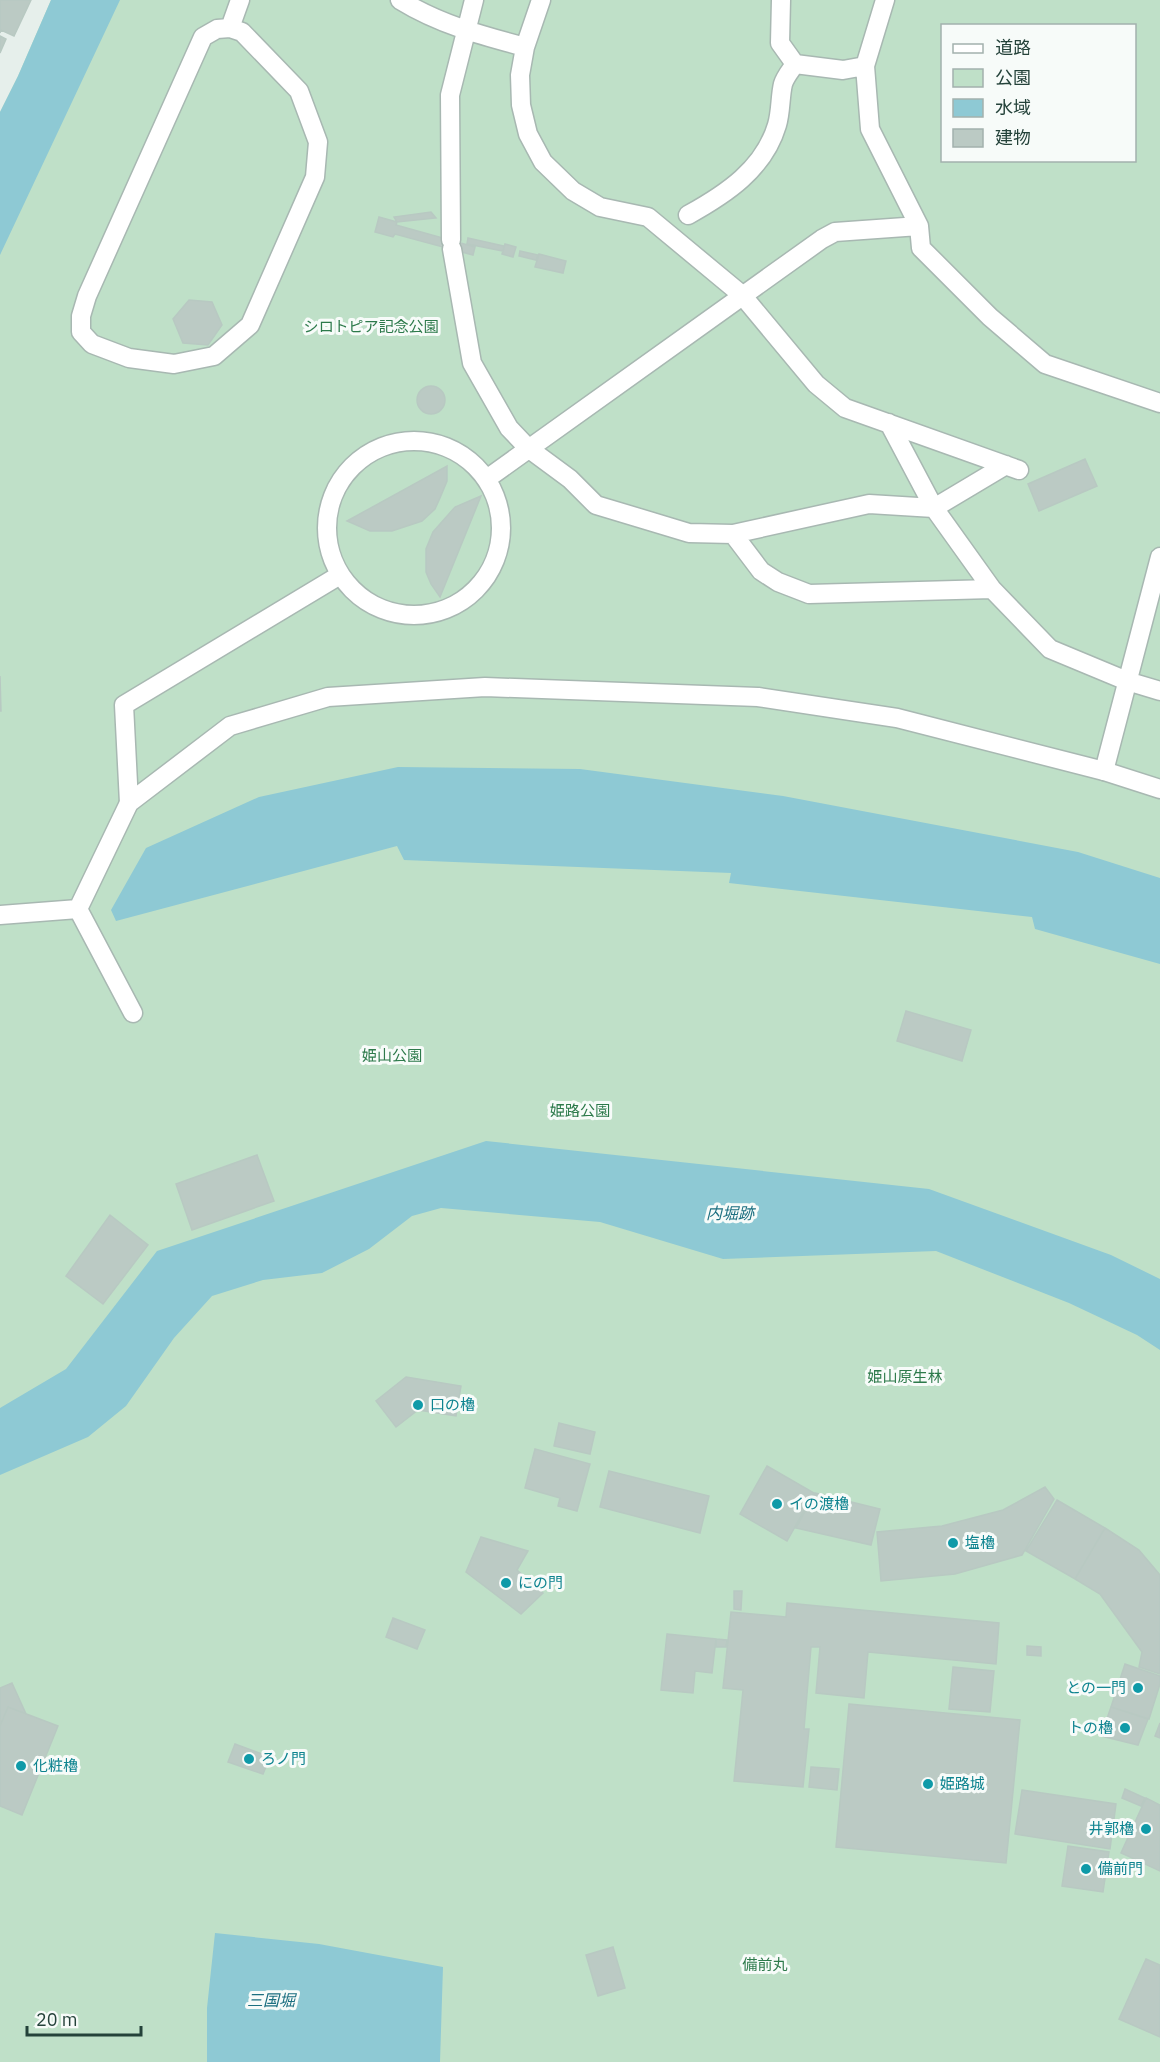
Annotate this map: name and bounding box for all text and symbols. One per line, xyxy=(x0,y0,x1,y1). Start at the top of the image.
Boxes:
legend xyxy=(941,24,1136,162)
text: 道路 xyxy=(995,36,1031,59)
text: 公園 xyxy=(995,66,1031,89)
text: 水域 xyxy=(995,96,1031,119)
text: 建物 xyxy=(995,126,1031,149)
park label: シロトピア記念公園 xyxy=(303,317,439,336)
park label: 姫山公園 xyxy=(362,1046,422,1065)
park label: 姫路公園 xyxy=(550,1101,610,1120)
water label: 内堀跡 xyxy=(706,1203,757,1223)
park label: 姫山原生林 xyxy=(867,1367,943,1386)
place label: 口の櫓 xyxy=(430,1395,475,1414)
marker: 口の櫓 xyxy=(411,1398,425,1412)
place label: イの渡櫓 xyxy=(789,1494,849,1513)
marker: イの渡櫓 xyxy=(770,1497,784,1511)
place label: 塩櫓 xyxy=(965,1533,995,1552)
marker: 塩櫓 xyxy=(946,1536,960,1550)
place label: にの門 xyxy=(518,1573,563,1592)
marker: にの門 xyxy=(499,1576,513,1590)
place label: との一門 xyxy=(1066,1678,1126,1697)
marker: との一門 xyxy=(1131,1681,1145,1695)
place label: トの櫓 xyxy=(1068,1718,1113,1737)
marker: トの櫓 xyxy=(1118,1721,1132,1735)
place label: ろノ門 xyxy=(261,1749,306,1768)
marker: ろノ門 xyxy=(242,1752,256,1766)
place label: 化粧櫓 xyxy=(33,1756,78,1775)
marker: 化粧櫓 xyxy=(14,1759,28,1773)
place label: 姫路城 xyxy=(940,1774,985,1793)
marker: 姫路城 xyxy=(921,1777,935,1791)
place label: 井郭櫓 xyxy=(1089,1819,1134,1838)
marker: 井郭櫓 xyxy=(1139,1822,1153,1836)
place label: 備前門 xyxy=(1098,1859,1143,1878)
marker: 備前門 xyxy=(1079,1862,1093,1876)
park label: 備前丸 xyxy=(742,1955,788,1974)
water label: 三国堀 xyxy=(247,1990,298,2010)
scale bar xyxy=(27,1999,141,2037)
text: 20 m xyxy=(36,2008,78,2031)

